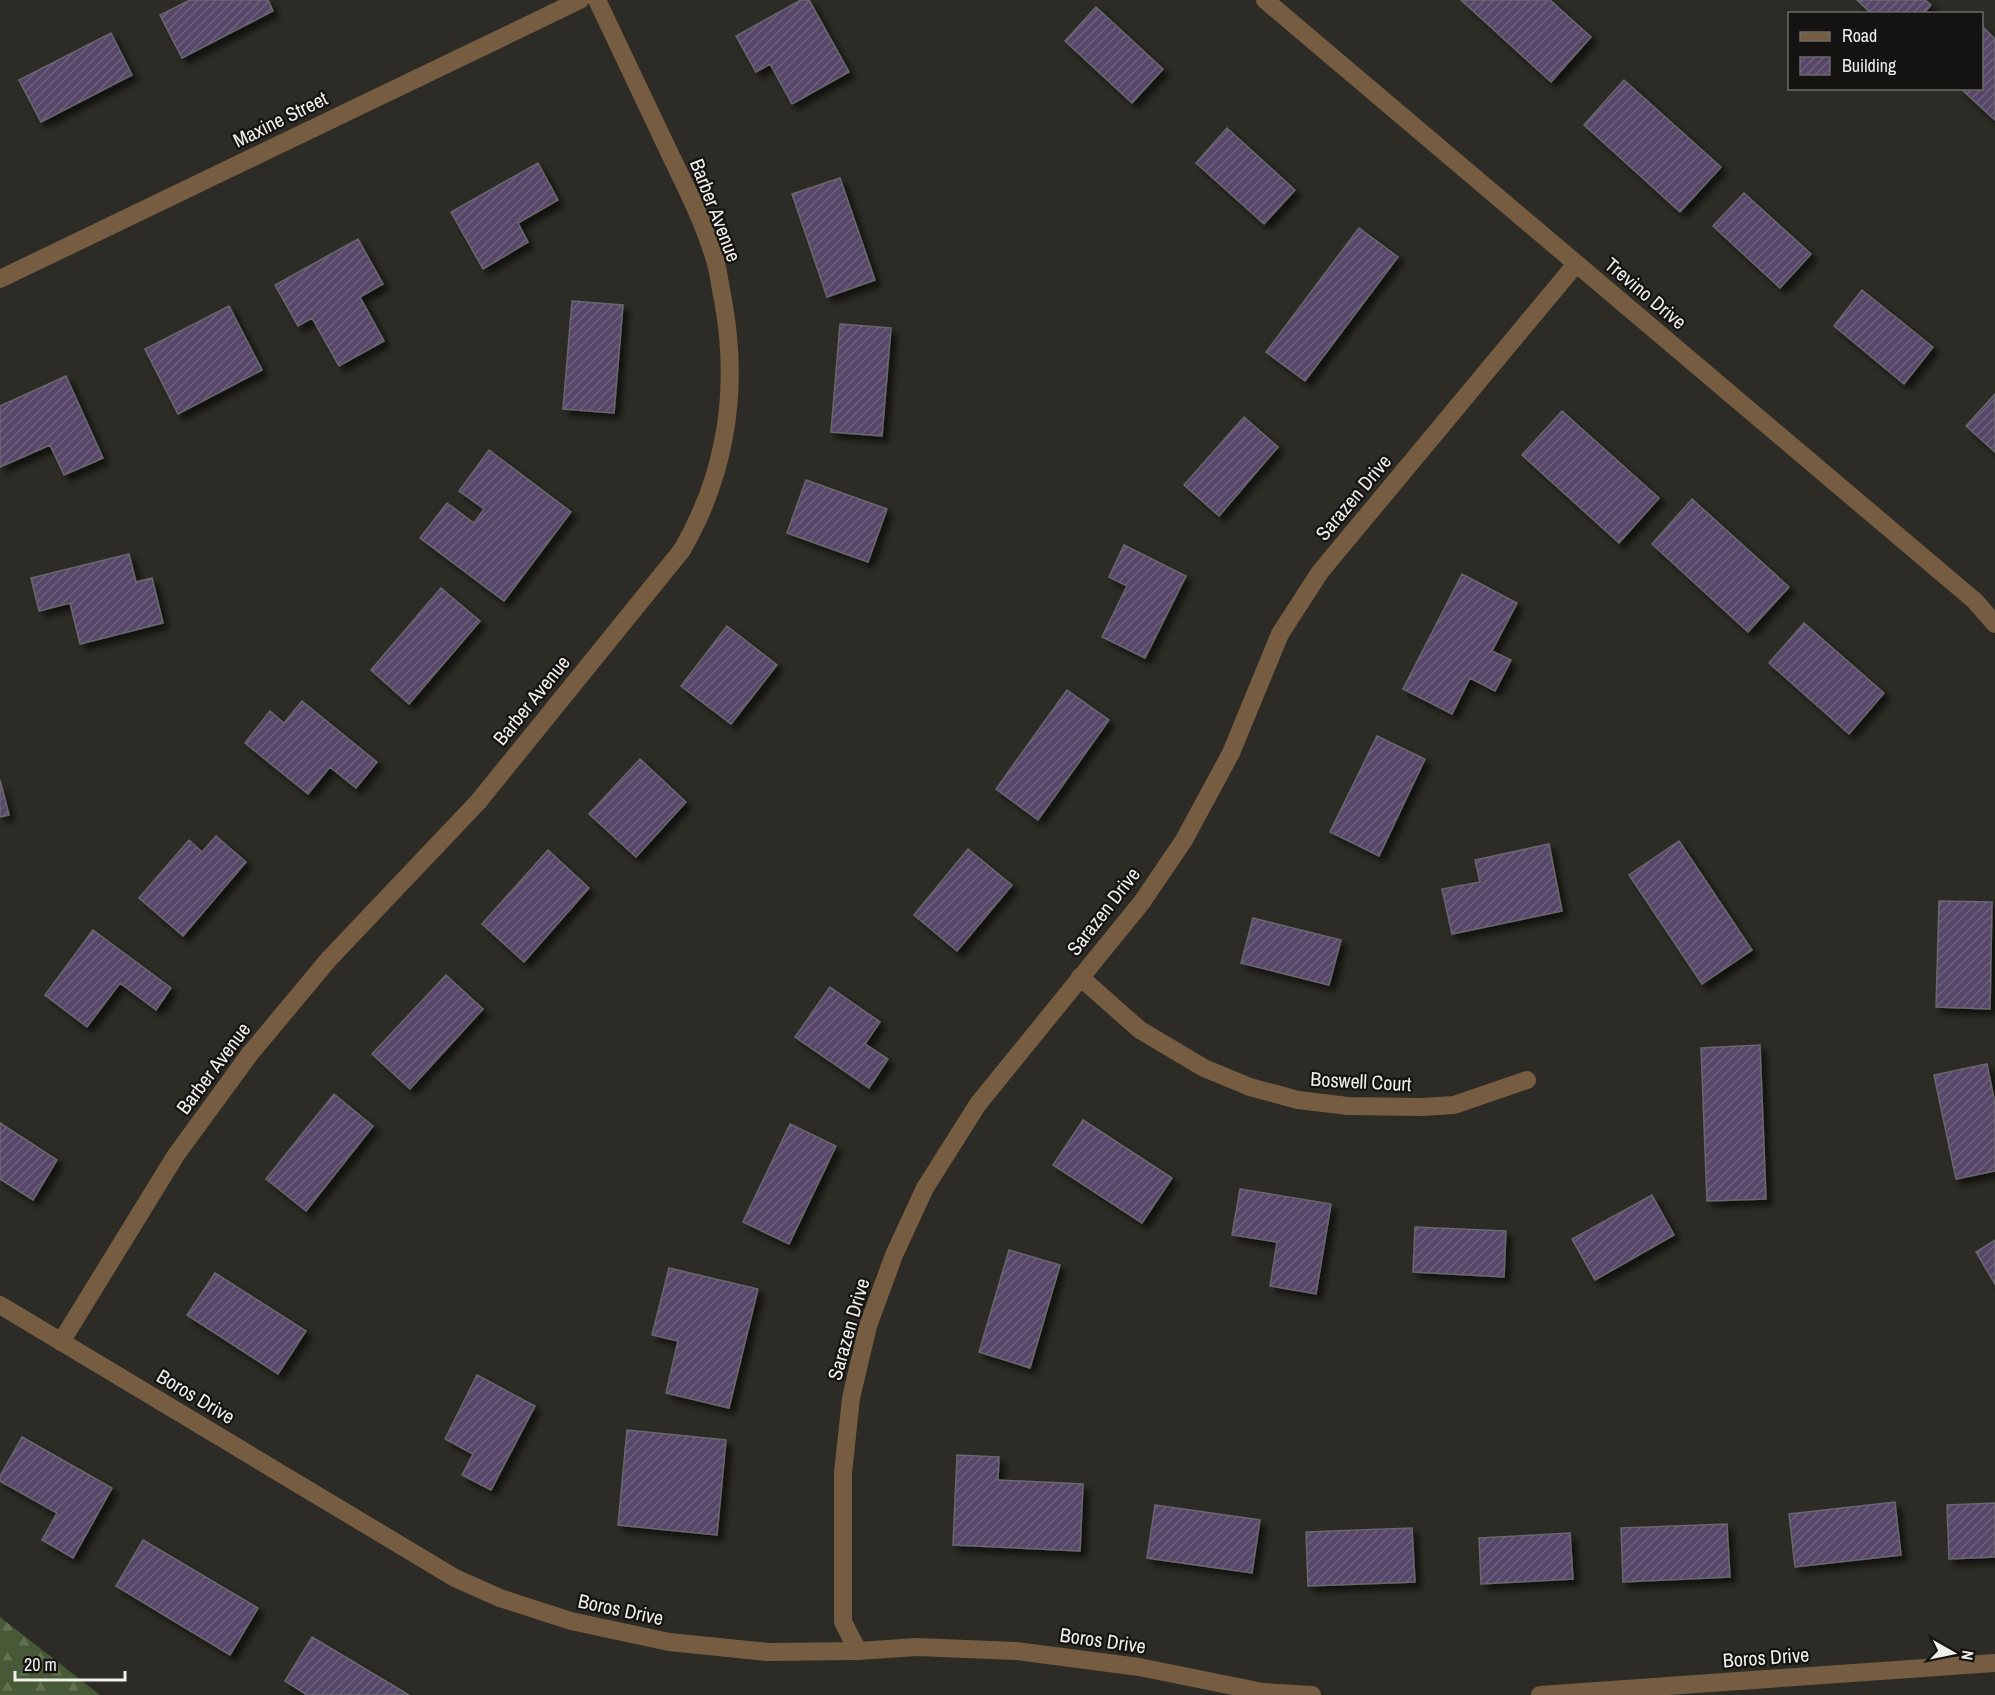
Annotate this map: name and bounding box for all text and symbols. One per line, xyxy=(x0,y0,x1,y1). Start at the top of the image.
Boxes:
legend xyxy=(1788,12,1983,90)
text: Road xyxy=(1842,23,1877,48)
text: Building xyxy=(1842,53,1897,78)
street label: Maxine Street xyxy=(228,84,332,154)
street label: Barber Avenue xyxy=(684,155,748,265)
street label: Trevino Drive xyxy=(1599,251,1693,335)
street label: Sarazen Drive xyxy=(1309,448,1397,546)
street label: Barber Avenue xyxy=(486,649,576,751)
street label: Sarazen Drive xyxy=(1060,861,1146,961)
street label: Barber Avenue xyxy=(170,1017,256,1119)
street label: Boswell Court xyxy=(1310,1065,1413,1097)
street label: Sarazen Drive xyxy=(821,1275,875,1383)
street label: Boros Drive xyxy=(152,1362,240,1430)
street label: Boros Drive xyxy=(576,1587,666,1631)
street label: Boros Drive xyxy=(1058,1621,1148,1659)
north arrow xyxy=(1923,1623,1983,1683)
street label: Boros Drive xyxy=(1722,1641,1810,1673)
scale bar xyxy=(15,1644,124,1682)
text: N xyxy=(1956,1649,1979,1662)
text: 20 m xyxy=(24,1652,57,1677)

